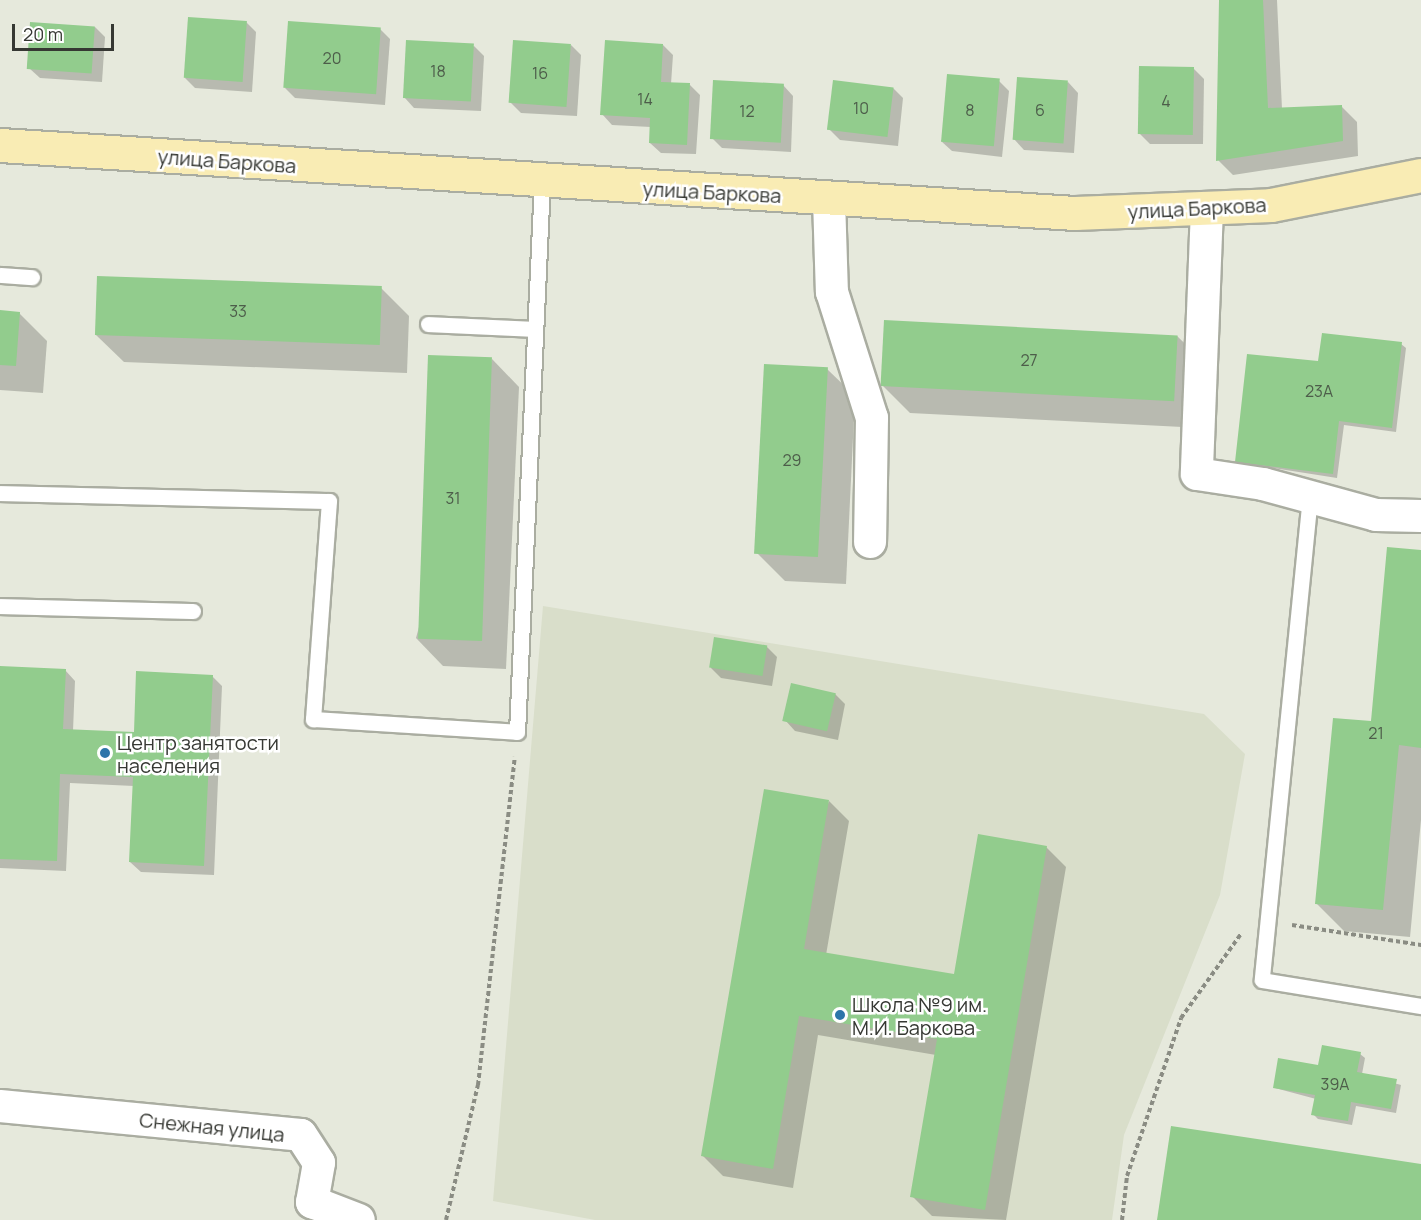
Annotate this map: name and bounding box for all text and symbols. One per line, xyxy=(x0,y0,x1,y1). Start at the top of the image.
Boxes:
scale bar xyxy=(15,12,117,50)
text: 20 m xyxy=(23,22,63,46)
house number: 20 xyxy=(323,48,341,68)
house number: 18 xyxy=(430,61,446,81)
house number: 16 xyxy=(532,63,548,83)
house number: 14 xyxy=(637,89,653,109)
house number: 4 xyxy=(1161,91,1171,111)
house number: 10 xyxy=(853,98,869,118)
house number: 8 xyxy=(965,100,975,120)
house number: 6 xyxy=(1035,100,1045,120)
house number: 12 xyxy=(739,101,755,121)
street label: улица Баркова xyxy=(157,144,297,178)
street label: улица Баркова xyxy=(642,176,782,208)
street label: улица Баркова xyxy=(1127,192,1267,224)
house number: 33 xyxy=(229,301,247,321)
house number: 27 xyxy=(1020,350,1038,370)
house number: 23А xyxy=(1305,381,1333,401)
house number: 29 xyxy=(782,450,802,470)
house number: 31 xyxy=(445,488,461,508)
house number: 21 xyxy=(1368,723,1384,743)
place label: Центр занятости населения xyxy=(117,730,279,777)
marker: Центр занятости населения xyxy=(98,746,112,760)
place label: Школа №9 им. М.И. Баркова xyxy=(852,992,987,1039)
marker: Школа №9 им. М.И. Баркова xyxy=(833,1008,847,1022)
house number: 39А xyxy=(1321,1074,1349,1094)
street label: Снежная улица xyxy=(138,1107,286,1147)

